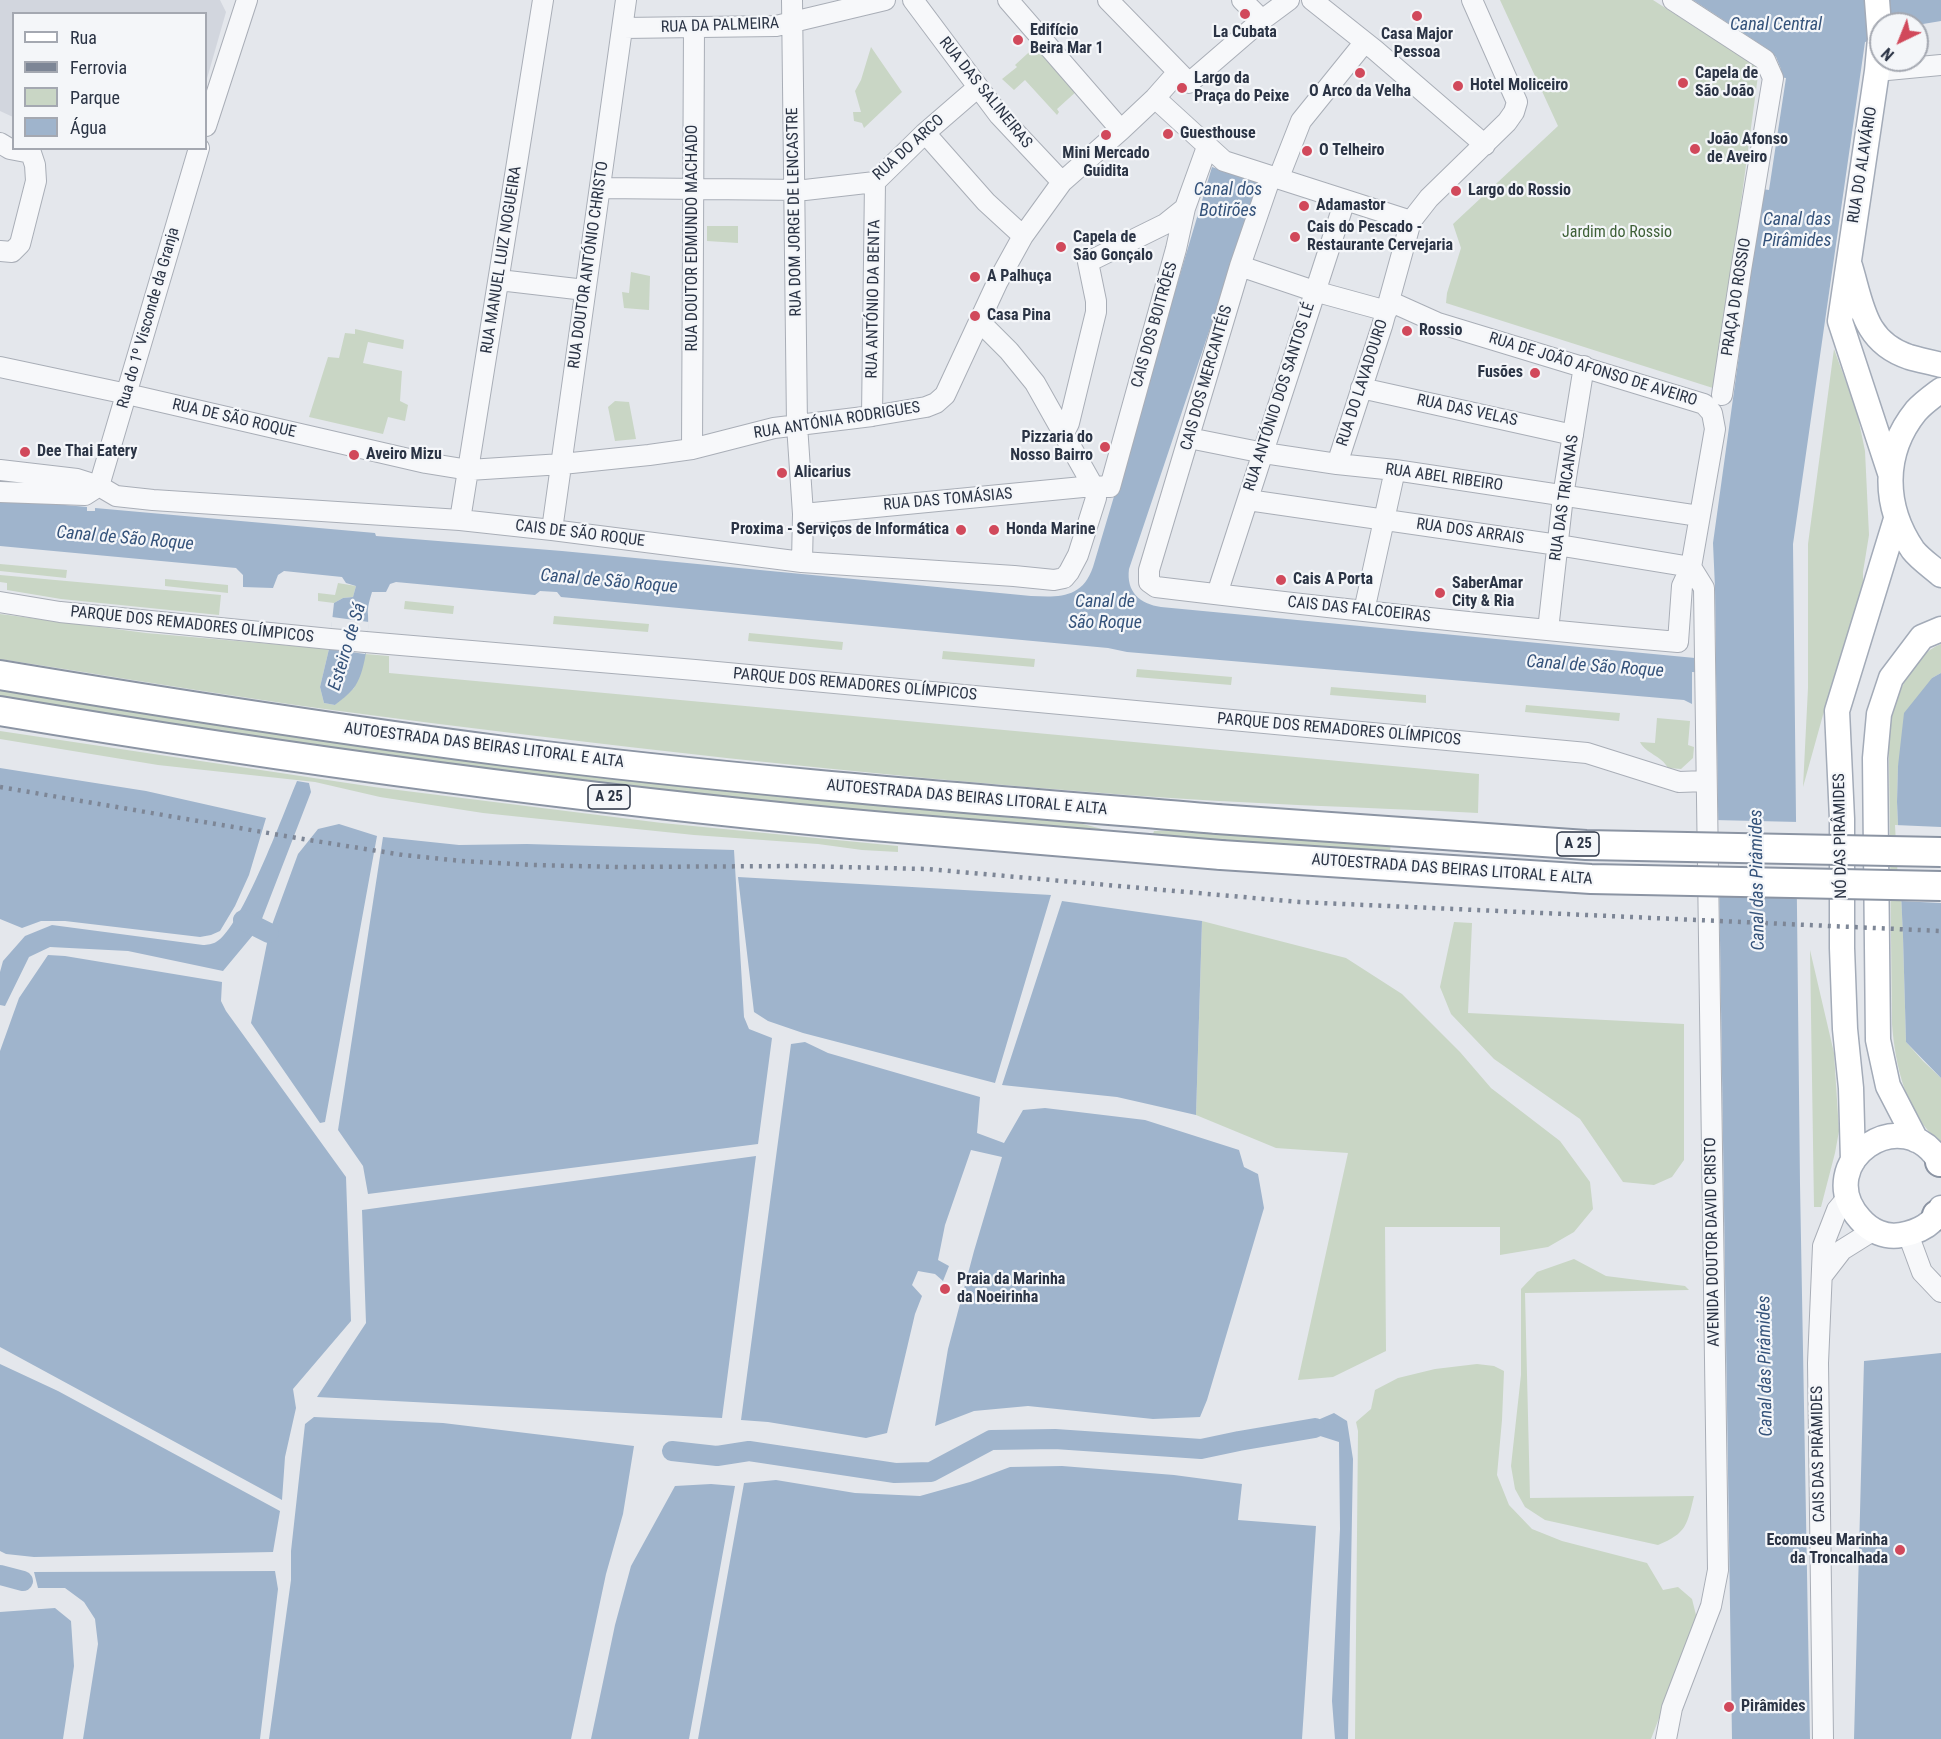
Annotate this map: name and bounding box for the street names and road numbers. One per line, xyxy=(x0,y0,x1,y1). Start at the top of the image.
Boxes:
street label: RUA DA PALMEIRA xyxy=(660,14,780,38)
street label: RUA DAS SALINEIRAS xyxy=(934,34,1036,152)
street label: RUA DO ALAVÁRIO xyxy=(1844,105,1882,225)
street label: RUA DOM JORGE DE LENCASTRE xyxy=(784,107,806,317)
street label: RUA DO ARCO xyxy=(869,111,949,185)
street label: RUA DOUTOR EDMUNDO MACHADO xyxy=(683,125,703,351)
street label: RUA DOUTOR ANTÓNIO CHRISTO xyxy=(565,160,613,370)
street label: RUA MANUEL LUIZ NOGUEIRA xyxy=(478,165,526,355)
street label: RUA ANTÓNIO DA BENTA xyxy=(863,219,885,379)
street label: Rua do 1º Visconde da Granja xyxy=(114,225,184,411)
street label: PRAÇA DO ROSSIO xyxy=(1718,237,1756,357)
street label: CAIS DOS BOITRÕES xyxy=(1128,260,1182,390)
street label: RUA ANTÓNIO DOS SANTOS LÉ xyxy=(1240,300,1320,494)
street label: CAIS DOS MERCANTÉIS xyxy=(1177,303,1237,453)
street label: RUA DO LAVADOURO xyxy=(1333,317,1393,449)
street label: RUA DE JOÃO AFONSO DE AVEIRO xyxy=(1486,329,1700,411)
street label: RUA DAS VELAS xyxy=(1415,391,1519,431)
street label: RUA DE SÃO ROQUE xyxy=(170,395,298,443)
street label: RUA ANTÓNIA RODRIGUES xyxy=(752,398,922,444)
street label: RUA DAS TRICANAS xyxy=(1547,434,1583,562)
street label: RUA ABEL RIBEIRO xyxy=(1384,460,1504,496)
street label: RUA DAS TOMÁSIAS xyxy=(883,485,1013,515)
street label: RUA DOS ARRAIS xyxy=(1415,515,1525,549)
street label: CAIS DE SÃO ROQUE xyxy=(514,517,646,551)
street label: CAIS DAS FALCOEIRAS xyxy=(1286,593,1432,627)
street label: PARQUE DOS REMADORES OLÍMPICOS xyxy=(69,603,315,647)
street label: PARQUE DOS REMADORES OLÍMPICOS xyxy=(732,665,978,705)
street label: PARQUE DOS REMADORES OLÍMPICOS xyxy=(1216,710,1462,750)
street label: AUTOESTRADA DAS BEIRAS LITORAL E ALTA xyxy=(343,719,625,773)
street label: NÓ DAS PIRÂMIDES xyxy=(1830,773,1852,899)
street label: AUTOESTRADA DAS BEIRAS LITORAL E ALTA xyxy=(826,776,1108,820)
road number: A 25 xyxy=(588,785,630,809)
road number: A 25 xyxy=(1557,832,1599,856)
street label: AUTOESTRADA DAS BEIRAS LITORAL E ALTA xyxy=(1311,851,1593,889)
street label: AVENIDA DOUTOR DAVID CRISTO xyxy=(1702,1137,1724,1347)
street label: CAIS DAS PIRÂMIDES xyxy=(1808,1386,1830,1522)

